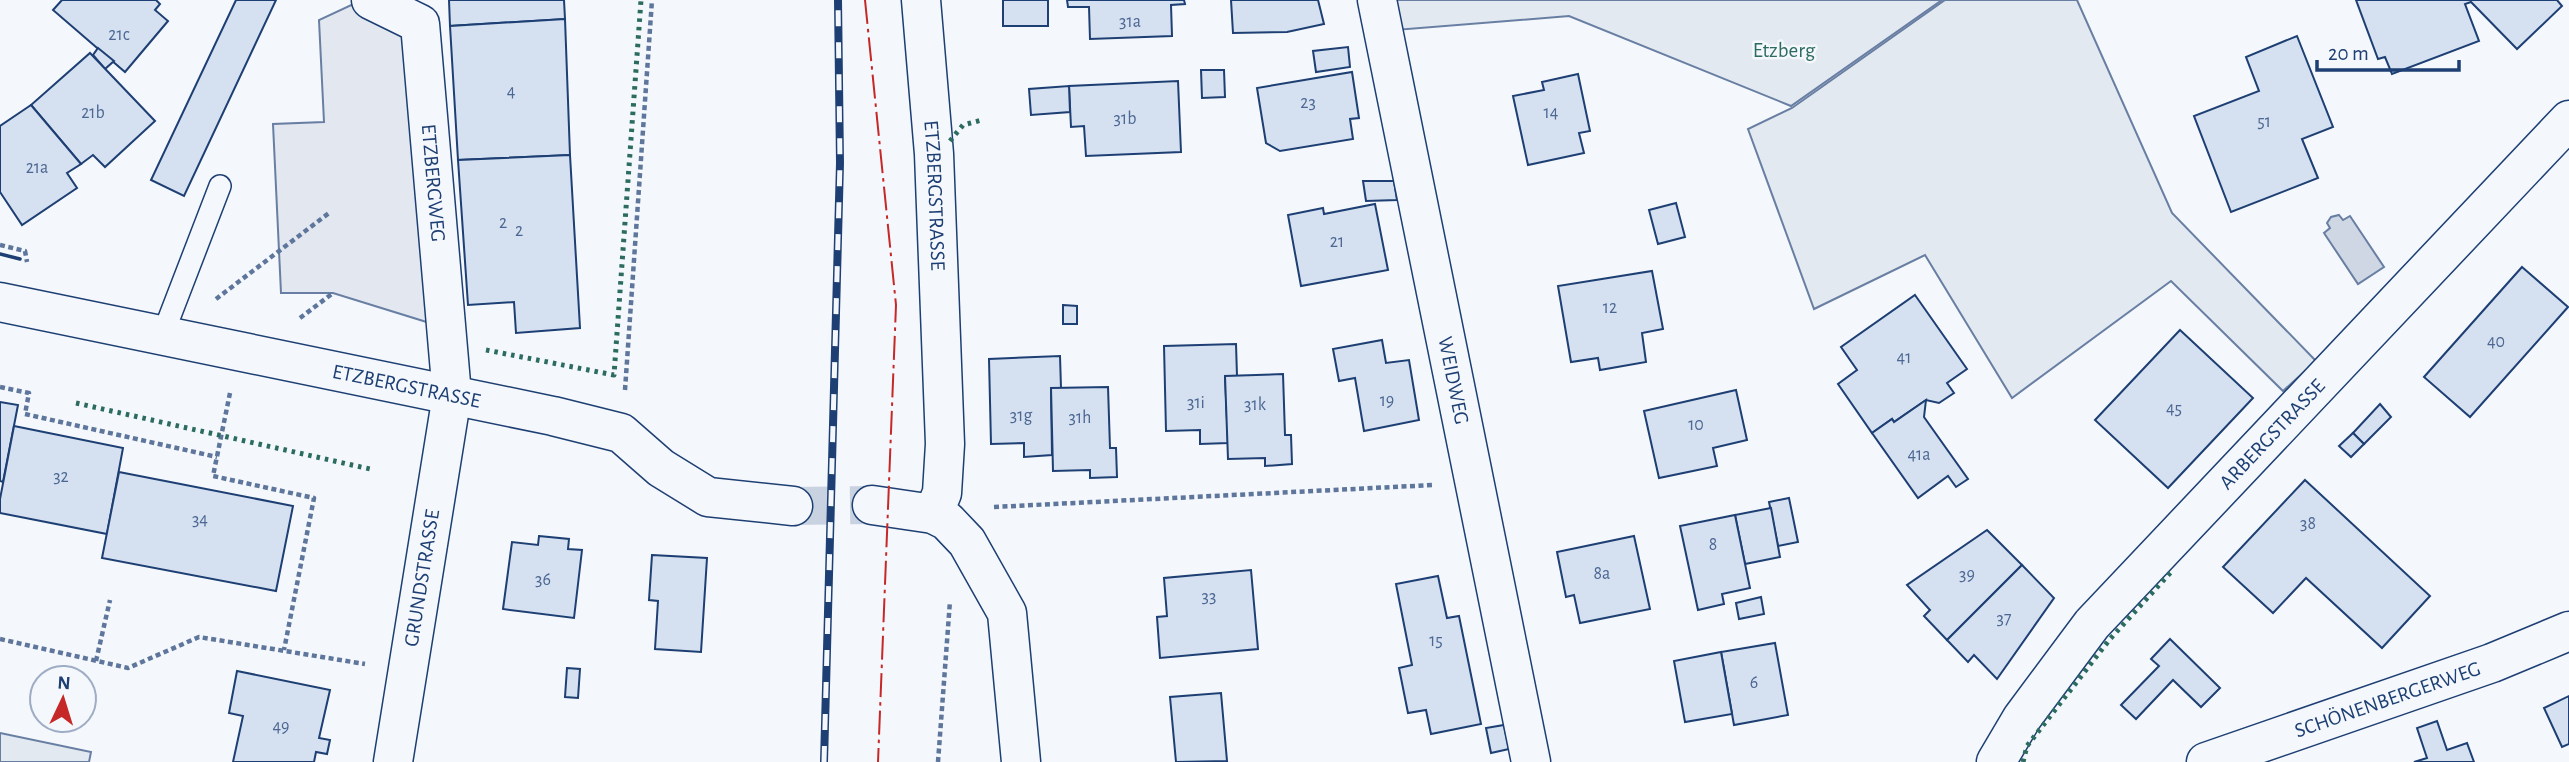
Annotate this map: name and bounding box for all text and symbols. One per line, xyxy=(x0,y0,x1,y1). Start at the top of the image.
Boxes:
house number: 31a xyxy=(1119,13,1141,31)
house number: 21c xyxy=(108,26,130,44)
scale bar xyxy=(2317,28,2459,72)
park label: Etzberg xyxy=(1753,40,1816,61)
text: 20 m xyxy=(2328,43,2369,64)
house number: 4 xyxy=(507,83,516,101)
house number: 23 xyxy=(1300,94,1316,112)
house number: 21b xyxy=(81,104,105,122)
house number: 14 xyxy=(1544,104,1559,122)
house number: 31b xyxy=(1114,110,1136,128)
house number: 51 xyxy=(2257,113,2271,131)
street label: ETZBERGSTRASSE xyxy=(921,119,949,271)
street label: ETZBERGWEG xyxy=(418,123,449,243)
house number: 21a xyxy=(26,159,48,177)
house number: 2 xyxy=(499,214,507,232)
house number: 2 xyxy=(515,222,523,240)
house number: 21 xyxy=(1330,233,1344,251)
house number: 12 xyxy=(1603,299,1617,317)
house number: 40 xyxy=(2487,333,2505,351)
street label: WEIDWEG xyxy=(1435,335,1473,426)
house number: 41 xyxy=(1897,349,1911,367)
street label: ETZBERGSTRASSE xyxy=(331,360,482,411)
street label: ARBERGSTRASSE xyxy=(2215,375,2329,493)
house number: 19 xyxy=(1380,392,1394,410)
house number: 31i xyxy=(1187,394,1205,412)
house number: 31k xyxy=(1244,396,1267,414)
house number: 45 xyxy=(2166,400,2182,418)
house number: 31g xyxy=(1010,407,1032,425)
house number: 31h xyxy=(1069,409,1091,427)
house number: 10 xyxy=(1688,416,1704,434)
house number: 41a xyxy=(1907,446,1931,464)
house number: 32 xyxy=(53,468,69,486)
street label: GRUNDSTRASSE xyxy=(401,508,443,648)
house number: 34 xyxy=(192,511,208,529)
house number: 38 xyxy=(2300,515,2316,533)
house number: 8 xyxy=(1709,536,1717,554)
house number: 8a xyxy=(1594,565,1610,583)
house number: 39 xyxy=(1959,566,1975,584)
house number: 36 xyxy=(535,571,551,589)
house number: 33 xyxy=(1202,588,1216,606)
house number: 37 xyxy=(1997,610,2011,628)
house number: 15 xyxy=(1429,632,1443,650)
street label: SCHÖNENBERGERWEG xyxy=(2292,657,2483,741)
north arrow xyxy=(28,664,98,734)
text: N xyxy=(57,674,71,693)
house number: 6 xyxy=(1750,674,1758,692)
house number: 49 xyxy=(272,718,290,736)

